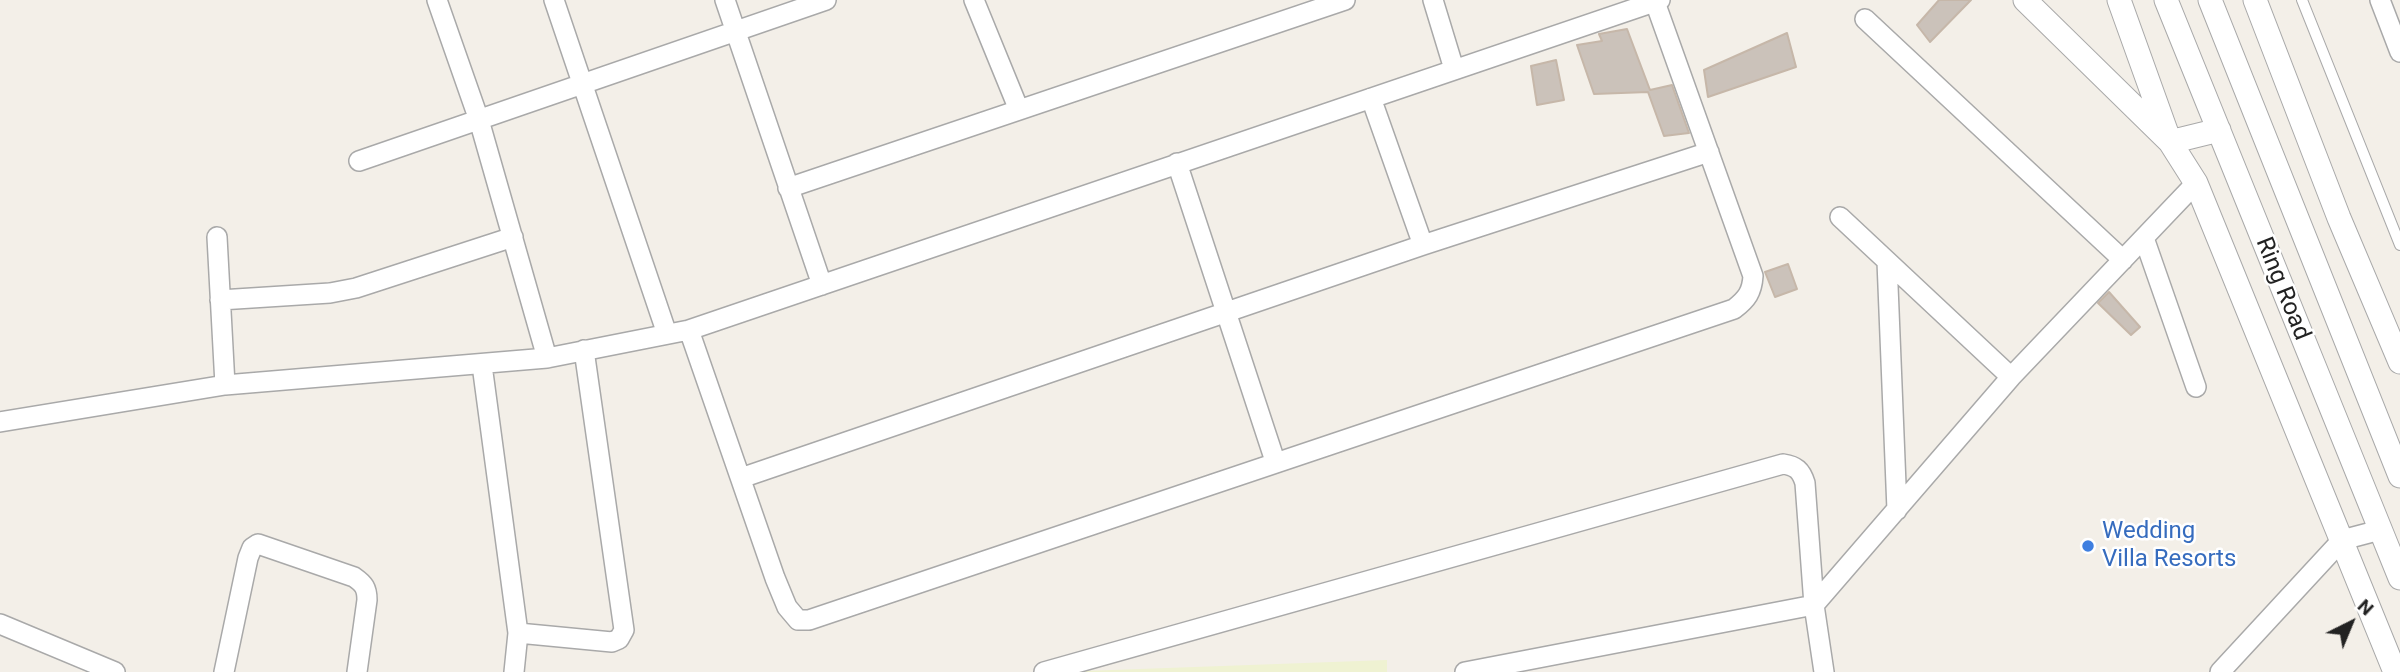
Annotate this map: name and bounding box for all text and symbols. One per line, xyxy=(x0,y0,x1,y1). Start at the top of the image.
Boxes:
street label: Ring Road xyxy=(2248,233,2316,345)
place label: Wedding Villa Resorts xyxy=(2102,518,2236,574)
marker: Wedding Villa Resorts xyxy=(2080,538,2096,554)
north arrow xyxy=(2316,588,2386,658)
text: N xyxy=(2353,594,2378,620)

